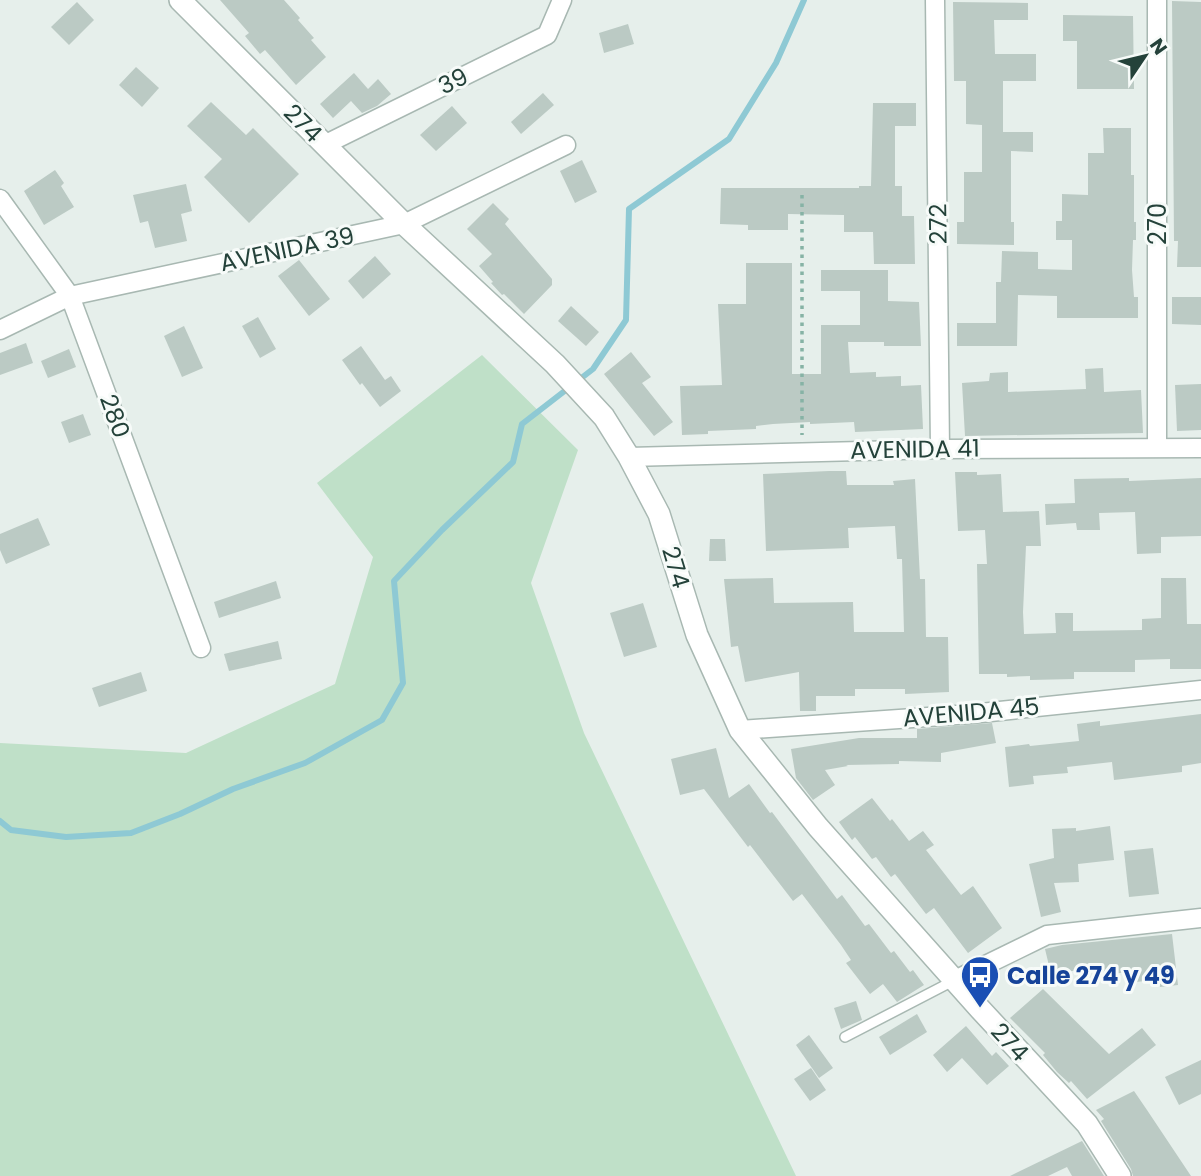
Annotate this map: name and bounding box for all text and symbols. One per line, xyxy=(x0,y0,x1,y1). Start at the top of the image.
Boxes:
north arrow xyxy=(1110,21,1180,91)
text: N xyxy=(1143,33,1174,60)
street label: 39 xyxy=(433,60,473,102)
street label: 274 xyxy=(276,96,330,150)
street label: 272 xyxy=(921,203,955,245)
street label: 270 xyxy=(1141,203,1174,245)
street label: AVENIDA 39 xyxy=(217,219,357,279)
street label: 280 xyxy=(92,390,138,442)
street label: AVENIDA 41 xyxy=(850,431,980,467)
street label: 274 xyxy=(654,542,698,592)
street label: AVENIDA 45 xyxy=(901,690,1041,734)
bus stop icon: Calle 274 y 49 xyxy=(959,954,1001,1009)
place label: Calle 274 y 49 xyxy=(1007,959,1175,992)
street label: 274 xyxy=(984,1015,1036,1069)

